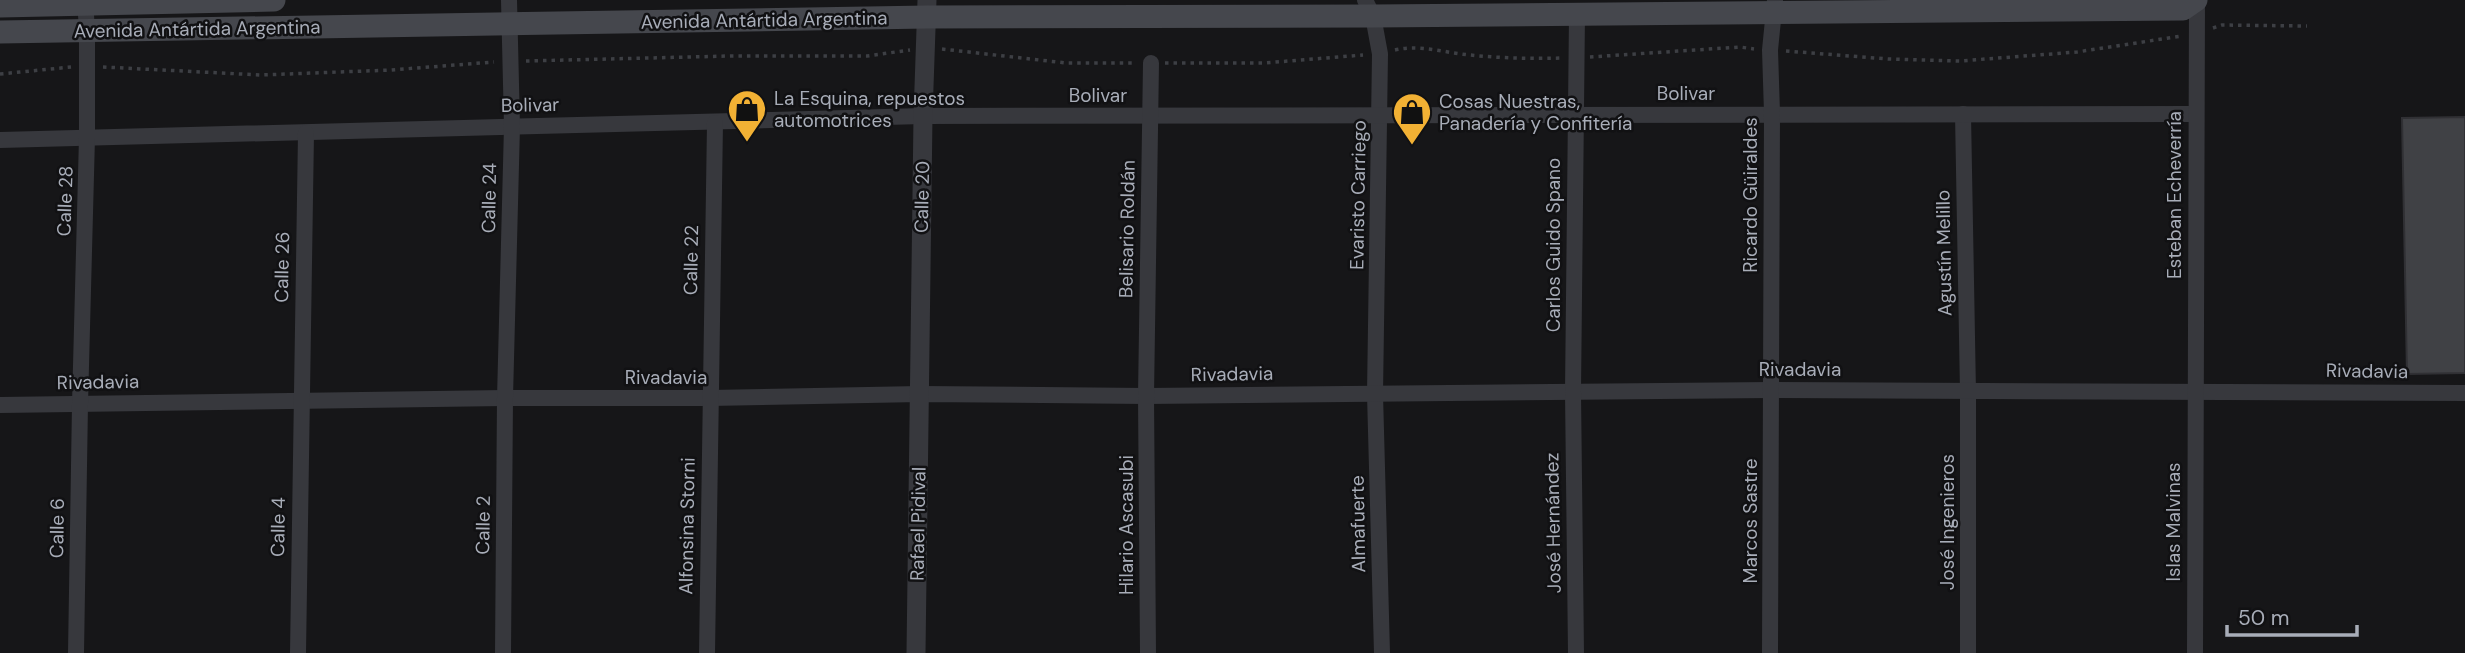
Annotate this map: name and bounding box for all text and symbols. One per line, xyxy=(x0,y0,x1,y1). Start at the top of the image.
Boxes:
street label: Avenida Antártida Argentina xyxy=(640,5,888,35)
street label: Avenida Antártida Argentina xyxy=(73,14,321,44)
street label: Bolivar xyxy=(1657,81,1715,106)
street label: Bolivar xyxy=(1069,83,1127,108)
place label: La Esquina, repuestos automotrices xyxy=(774,86,965,133)
shop icon: La Esquina, repuestos automotrices xyxy=(726,88,768,143)
place label: Cosas Nuestras, Panadería y Confitería xyxy=(1439,89,1632,136)
shop icon: Cosas Nuestras, Panadería y Confitería xyxy=(1391,91,1433,146)
street label: Bolivar xyxy=(501,92,559,118)
street label: Esteban Echeverría xyxy=(2162,111,2187,279)
street label: Ricardo Güiraldes xyxy=(1738,117,1763,273)
street label: Evaristo Carriego xyxy=(1344,120,1372,270)
street label: Carlos Guido Spano xyxy=(1541,158,1566,332)
street label: Belisario Roldán xyxy=(1113,160,1141,298)
street label: Calle 20 xyxy=(909,161,935,233)
street label: Calle 24 xyxy=(476,163,502,233)
street label: Calle 28 xyxy=(51,165,79,237)
street label: Agustín Melillo xyxy=(1930,190,1958,316)
street label: Calle 22 xyxy=(678,225,704,295)
street label: Calle 26 xyxy=(269,231,295,303)
street label: Rivadavia xyxy=(1759,357,1841,382)
street label: Rivadavia xyxy=(2326,358,2408,384)
street label: Rivadavia xyxy=(1191,361,1273,387)
street label: Rivadavia xyxy=(625,365,707,390)
street label: Rivadavia xyxy=(57,369,139,395)
street label: José Hernández xyxy=(1539,453,1567,593)
street label: José Ingenieros xyxy=(1935,454,1960,590)
street label: Hilario Ascasubi xyxy=(1114,455,1139,595)
street label: Alfonsina Storni xyxy=(673,457,701,595)
street label: Marcos Sastre xyxy=(1738,458,1763,584)
street label: Islas Malvinas xyxy=(2161,462,2186,582)
street label: Rafael Pidival xyxy=(905,467,931,581)
street label: Almafuerte xyxy=(1345,475,1371,573)
street label: Calle 2 xyxy=(470,495,496,555)
street label: Calle 4 xyxy=(265,497,291,557)
street label: Calle 6 xyxy=(44,498,70,558)
scale bar xyxy=(2227,594,2356,638)
text: 50 m xyxy=(2238,604,2289,632)

